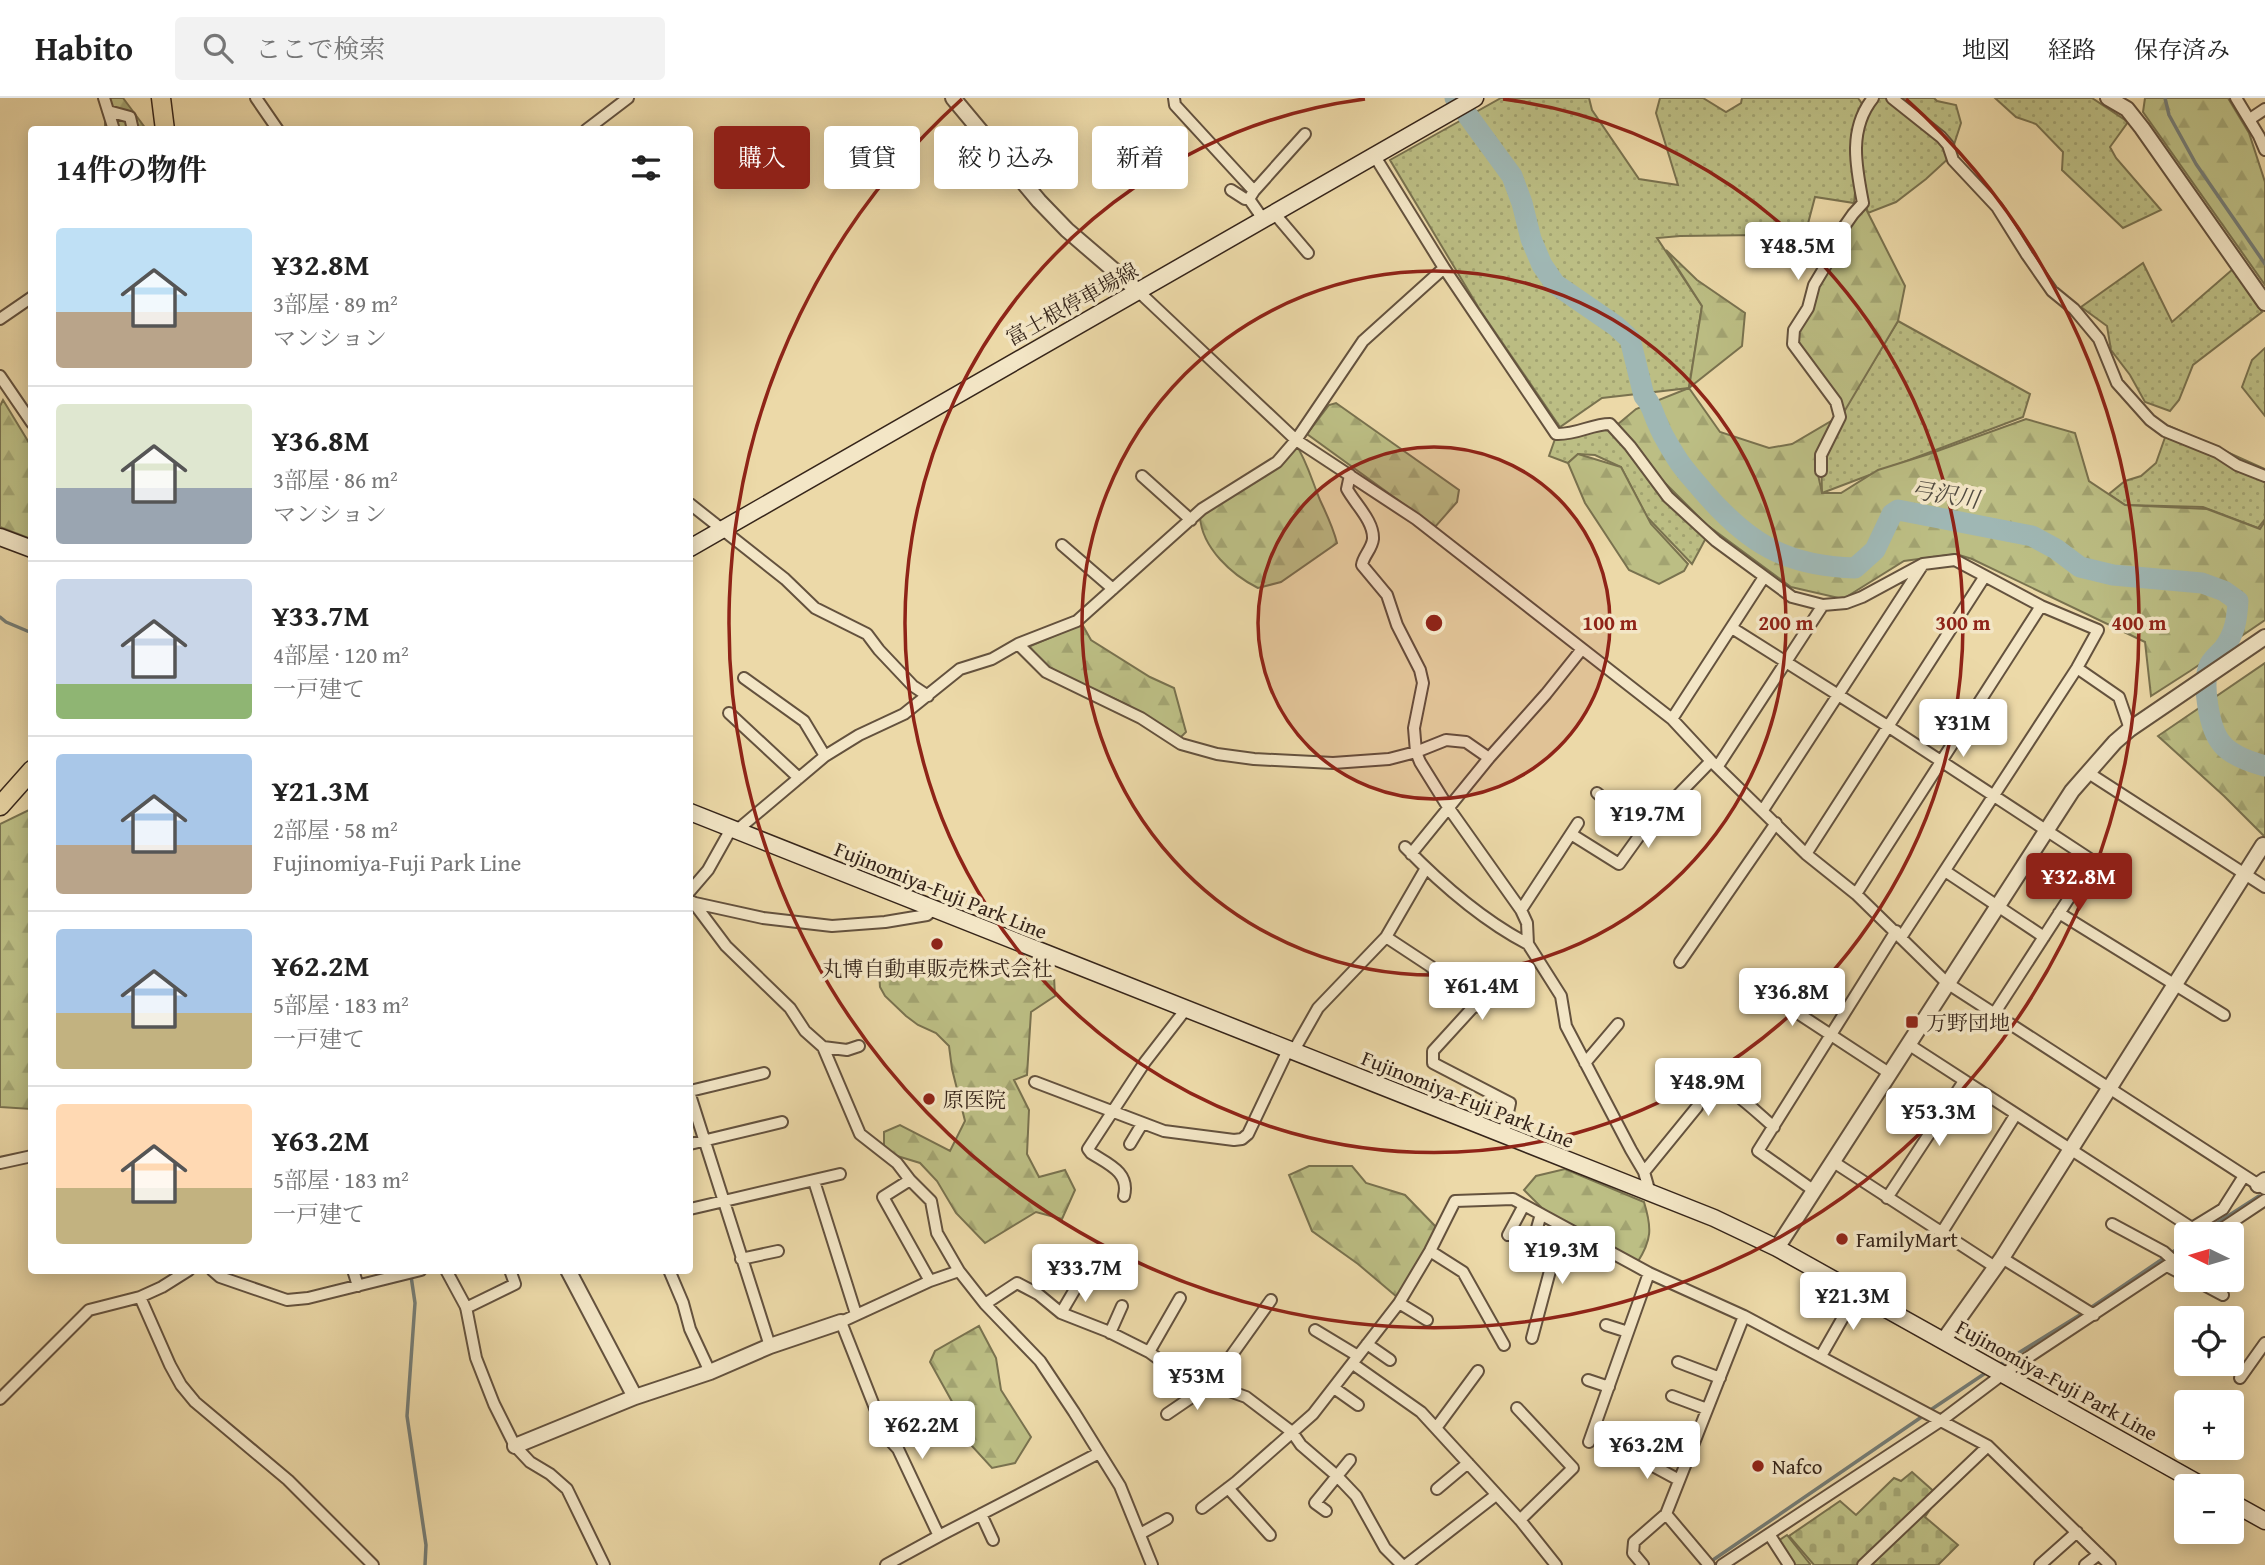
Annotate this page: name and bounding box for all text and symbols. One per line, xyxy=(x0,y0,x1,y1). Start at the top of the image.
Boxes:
search box xyxy=(175,17,665,80)
text: Habito xyxy=(35,24,133,72)
icon: search xyxy=(199,29,237,67)
text: ここで検索 xyxy=(255,29,385,68)
text: 地図 xyxy=(1962,32,2010,67)
text: 経路 xyxy=(2048,32,2096,67)
text: 保存済み xyxy=(2134,32,2230,67)
chip: 購入 xyxy=(714,126,810,189)
chip: 賃貸 xyxy=(824,126,920,189)
chip: 絞り込み xyxy=(934,126,1078,189)
chip: 新着 xyxy=(1092,126,1188,189)
text: 14件の物件 xyxy=(56,147,207,191)
icon: filters xyxy=(627,149,665,187)
pin: ¥48.5M xyxy=(1741,222,1855,282)
text: ¥48.5M xyxy=(1761,228,1835,261)
text: ¥32.8M xyxy=(273,242,369,286)
street label: 富士根停車場線 xyxy=(1000,255,1144,353)
icon: home xyxy=(112,256,196,340)
text: 3部屋 · 89 m² xyxy=(273,287,398,320)
text: マンション xyxy=(273,321,387,354)
text: ¥36.8M xyxy=(273,418,369,462)
icon: home xyxy=(112,432,196,516)
text: 3部屋 · 86 m² xyxy=(273,463,398,496)
water label: 弓沢川 xyxy=(1908,472,1985,516)
text: マンション xyxy=(273,497,387,530)
text: ¥33.7M xyxy=(273,593,369,637)
icon: home xyxy=(112,607,196,691)
text: 100 m xyxy=(1582,607,1638,638)
text: 200 m xyxy=(1758,607,1814,638)
text: 300 m xyxy=(1935,607,1991,638)
text: 400 m xyxy=(2111,607,2167,638)
centre of rings xyxy=(1422,611,1446,635)
text: 4部屋 · 120 m² xyxy=(273,638,409,671)
text: 一戸建て xyxy=(273,672,365,705)
pin: ¥31M xyxy=(1922,700,2004,759)
text: ¥31M xyxy=(1935,705,1991,738)
text: ¥21.3M xyxy=(273,768,369,812)
icon: home xyxy=(112,782,196,866)
pin: ¥19.7M xyxy=(1591,790,1705,850)
text: ¥19.7M xyxy=(1611,796,1685,829)
text: 2部屋 · 58 m² xyxy=(273,813,398,846)
street label: Fujinomiya-Fuji Park Line xyxy=(830,833,1052,947)
text: Fujinomiya-Fuji Park Line xyxy=(273,846,521,879)
pin: ¥32.8M xyxy=(2022,854,2136,913)
text: ¥32.8M xyxy=(2042,859,2116,892)
marker: 丸博自動車販売株式会社 xyxy=(929,936,945,952)
text: ¥62.2M xyxy=(273,943,369,987)
place label: 丸博自動車販売株式会社 xyxy=(822,953,1053,984)
icon: home xyxy=(112,957,196,1041)
pin: ¥61.4M xyxy=(1425,962,1539,1022)
text: ¥61.4M xyxy=(1445,968,1519,1001)
pin: ¥36.8M xyxy=(1735,968,1849,1028)
text: ¥36.8M xyxy=(1755,974,1829,1007)
text: 5部屋 · 183 m² xyxy=(273,988,409,1021)
place label: 万野団地 xyxy=(1926,1007,2010,1038)
marker: 万野団地 xyxy=(1904,1014,1920,1030)
text: 一戸建て xyxy=(273,1022,365,1055)
street label: Fujinomiya-Fuji Park Line xyxy=(1357,1042,1579,1156)
pin: ¥48.9M xyxy=(1651,1058,1765,1118)
text: ¥48.9M xyxy=(1671,1064,1745,1097)
place label: 原医院 xyxy=(943,1084,1006,1115)
pin: ¥53.3M xyxy=(1882,1088,1996,1148)
marker: 原医院 xyxy=(921,1091,937,1107)
text: ¥53.3M xyxy=(1902,1094,1976,1127)
text: ¥63.2M xyxy=(273,1118,369,1162)
icon: home xyxy=(112,1132,196,1216)
text: 5部屋 · 183 m² xyxy=(273,1163,409,1196)
text: 一戸建て xyxy=(273,1197,365,1230)
north arrow xyxy=(2174,1222,2244,1292)
map controls xyxy=(2174,1222,2244,1544)
place label: FamilyMart xyxy=(1856,1224,1959,1255)
pin: ¥19.3M xyxy=(1505,1226,1619,1286)
marker: FamilyMart xyxy=(1834,1231,1850,1247)
text: ¥19.3M xyxy=(1525,1232,1599,1265)
pin: ¥33.7M xyxy=(1028,1244,1142,1304)
text: ¥33.7M xyxy=(1048,1250,1122,1283)
pin: ¥21.3M xyxy=(1796,1272,1910,1332)
text: ¥21.3M xyxy=(1816,1278,1890,1311)
button: locate xyxy=(2174,1306,2244,1376)
street label: Fujinomiya-Fuji Park Line xyxy=(1950,1311,2164,1449)
pin: ¥53M xyxy=(1156,1352,1238,1412)
text: ¥53M xyxy=(1169,1358,1225,1391)
button: + xyxy=(2174,1390,2244,1460)
pin: ¥62.2M xyxy=(865,1402,979,1461)
text: ¥62.2M xyxy=(885,1407,959,1440)
pin: ¥63.2M xyxy=(1590,1422,1704,1481)
text: ¥63.2M xyxy=(1610,1427,1684,1460)
place label: Nafco xyxy=(1772,1451,1822,1482)
marker: Nafco xyxy=(1750,1458,1766,1474)
button: − xyxy=(2174,1474,2244,1544)

